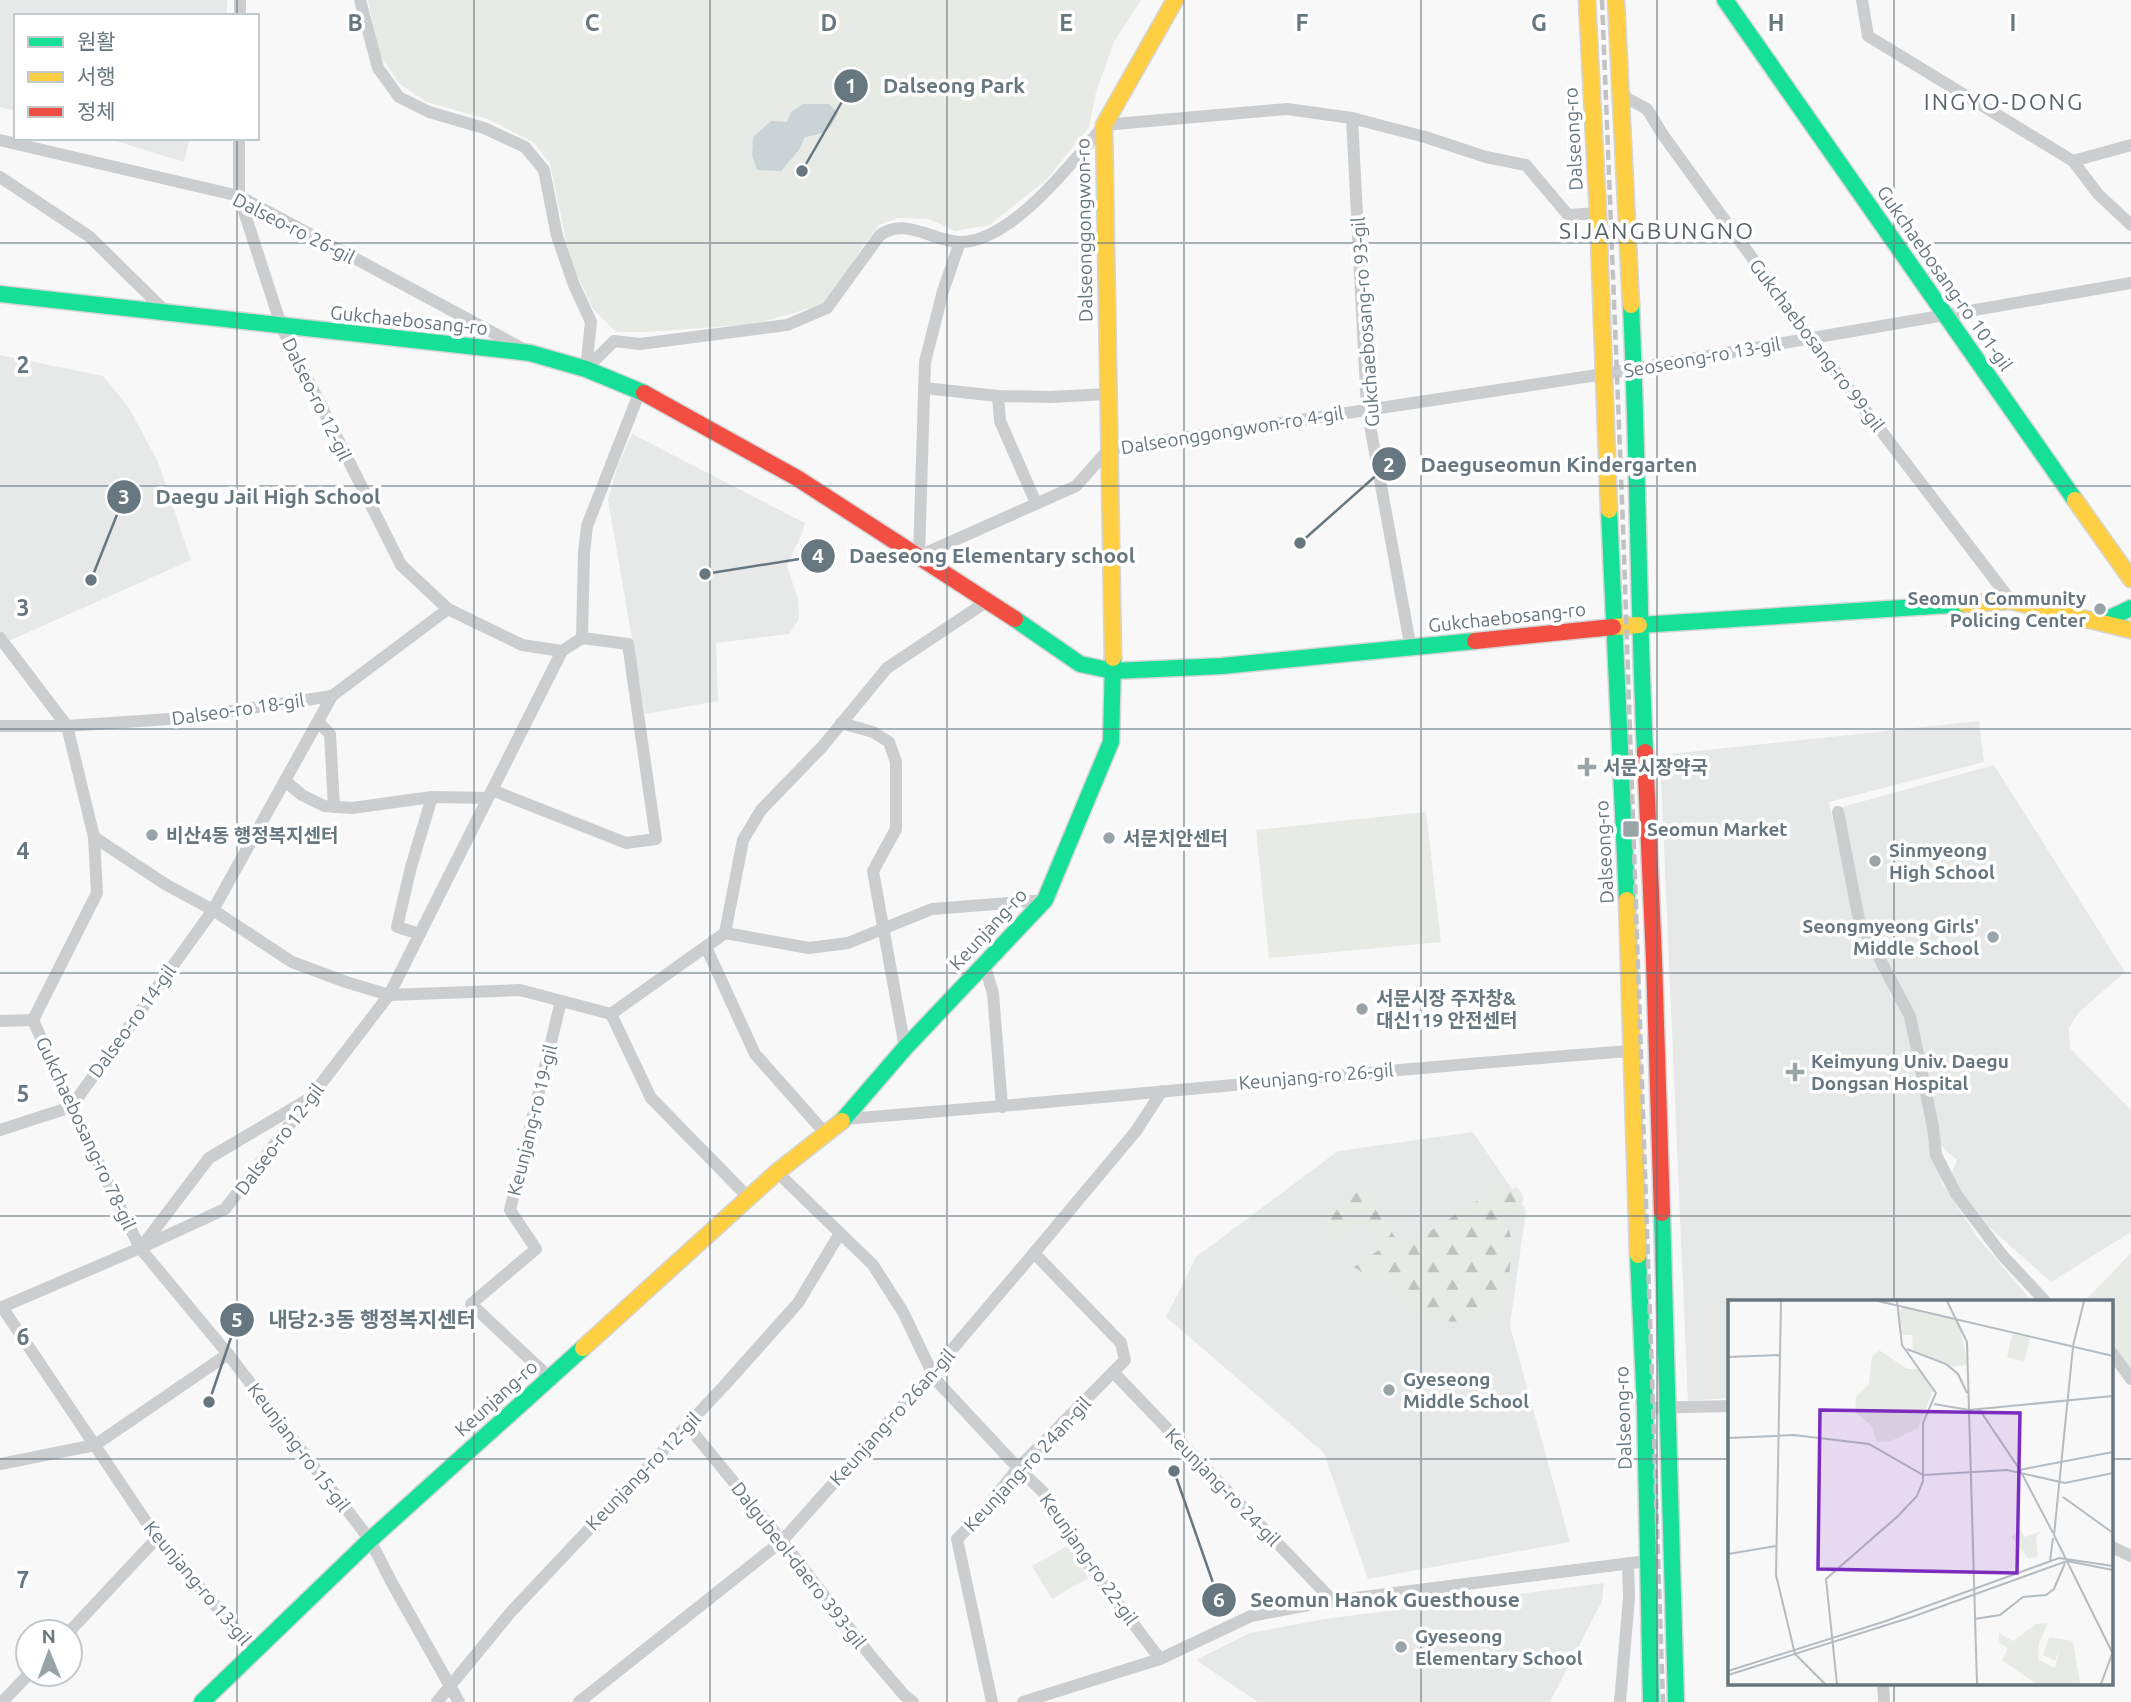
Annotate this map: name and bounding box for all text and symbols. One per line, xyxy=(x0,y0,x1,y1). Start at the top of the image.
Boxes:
text: B xyxy=(347,10,363,35)
text: C xyxy=(585,10,600,35)
text: D xyxy=(821,10,837,35)
text: E xyxy=(1059,10,1073,35)
text: F xyxy=(1296,10,1309,35)
text: G xyxy=(1531,10,1547,35)
text: H xyxy=(1768,10,1784,35)
text: I xyxy=(2010,10,2016,35)
legend xyxy=(14,14,259,140)
text: 원활 xyxy=(77,29,116,53)
text: 서행 xyxy=(77,64,116,88)
callout: Dalseong Park xyxy=(834,65,1039,107)
text: 1 xyxy=(845,73,857,97)
text: Dalseong Park xyxy=(883,73,1025,97)
street label: Dalseong-ro xyxy=(1559,87,1587,191)
district label: INGYO-DONG xyxy=(1924,89,2084,114)
text: 정체 xyxy=(77,99,116,123)
street label: Dalseonggongwon-ro xyxy=(1071,138,1097,322)
street label: Gukchaebosang-ro 101-gil xyxy=(1873,181,2017,375)
street label: Dalseo-ro 26-gil xyxy=(229,188,359,268)
street label: Gukchaebosang-ro 93-gil xyxy=(1347,216,1383,428)
district label: SIJANGBUNGNO xyxy=(1559,218,1755,243)
street label: Gukchaebosang-ro 99-gil xyxy=(1745,254,1889,436)
street label: Gukchaebosang-ro xyxy=(329,301,489,339)
street label: Seoseong-ro 13-gil xyxy=(1622,332,1782,382)
street label: Dalseo-ro 12-gil xyxy=(278,334,356,464)
text: 2 xyxy=(17,352,29,377)
street label: Dalseonggongwon-ro 4-gil xyxy=(1119,402,1345,458)
callout: Daeguseomun Kindergarten xyxy=(1372,443,1711,485)
text: 2 xyxy=(1383,452,1395,476)
text: Daeguseomun Kindergarten xyxy=(1421,452,1697,476)
callout: Daegu Jail High School xyxy=(107,476,395,518)
text: 3 xyxy=(118,484,130,508)
text: Daegu Jail High School xyxy=(156,484,380,508)
callout: Daeseong Elementary school xyxy=(800,535,1149,577)
text: 4 xyxy=(812,543,824,567)
text: Daeseong Elementary school xyxy=(849,543,1135,567)
place label: Seomun Community Policing Center xyxy=(1908,587,2086,631)
text: 3 xyxy=(17,595,29,620)
street label: Gukchaebosang-ro xyxy=(1427,598,1587,636)
marker: Seomun Community Policing Center xyxy=(2092,601,2108,617)
street label: Dalseo-ro 18-gil xyxy=(170,689,306,729)
place label: 서문시장약국 xyxy=(1603,756,1708,778)
marker: 서문시장약국 xyxy=(1577,757,1597,777)
street label: Dalseong-ro xyxy=(1590,800,1618,904)
place label: Seomun Market xyxy=(1647,818,1788,840)
marker: Seomun Market xyxy=(1621,819,1641,839)
place label: 비산4동 행정복지센터 xyxy=(166,824,339,846)
marker: 비산4동 행정복지센터 xyxy=(144,827,160,843)
place label: 서문치안센터 xyxy=(1123,827,1228,849)
marker: 서문치안센터 xyxy=(1101,830,1117,846)
text: 4 xyxy=(17,838,30,863)
place label: Sinmyeong High School xyxy=(1889,839,1995,883)
marker: Sinmyeong High School xyxy=(1867,853,1883,869)
street label: Keunjang-ro xyxy=(945,884,1031,974)
place label: Seongmyeong Girls' Middle School xyxy=(1802,915,1979,959)
marker: Seongmyeong Girls' Middle School xyxy=(1985,929,2001,945)
street label: Dalseo-ro 14-gil xyxy=(84,960,180,1082)
place label: 서문시장 주자창& 대신119 안전센터 xyxy=(1376,987,1518,1031)
marker: 서문시장 주자창& 대신119 안전센터 xyxy=(1354,1001,1370,1017)
street label: Gukchaebosang-ro 78-gil xyxy=(32,1033,140,1233)
street label: Keunjang-ro 19-gil xyxy=(503,1042,561,1198)
place label: Keimyung Univ. Daegu Dongsan Hospital xyxy=(1811,1050,2009,1094)
street label: Keunjang-ro 26-gil xyxy=(1238,1058,1394,1094)
marker: Keimyung Univ. Daegu Dongsan Hospital xyxy=(1785,1062,1805,1082)
street label: Dalseo-ro 12-gil xyxy=(230,1079,328,1199)
text: 5 xyxy=(17,1081,29,1106)
callout: 내당2·3동 행정복지센터 xyxy=(219,1299,490,1341)
inset map xyxy=(1728,1300,2114,1684)
text: 5 xyxy=(231,1307,243,1331)
text: 내당2·3동 행정복지센터 xyxy=(268,1307,476,1331)
text: 6 xyxy=(17,1324,30,1349)
street label: Keunjang-ro 26an-gil xyxy=(825,1344,959,1490)
street label: Keunjang-ro xyxy=(450,1355,542,1441)
street label: Dalseong-ro xyxy=(1610,1366,1636,1470)
place label: Gyeseong Middle School xyxy=(1403,1368,1529,1412)
street label: Keunjang-ro 15-gil xyxy=(243,1378,355,1516)
marker: Gyeseong Middle School xyxy=(1381,1382,1397,1398)
street label: Keunjang-ro 24an-gil xyxy=(959,1392,1095,1536)
street label: Keunjang-ro 12-gil xyxy=(581,1408,705,1534)
street label: Keunjang-ro 24-gil xyxy=(1161,1424,1285,1550)
street label: Dalgubeol-daero 393-gil xyxy=(727,1477,871,1653)
street label: Keunjang-ro 22-gil xyxy=(1035,1489,1143,1629)
street label: Keunjang-ro 13-gil xyxy=(140,1516,256,1650)
text: 7 xyxy=(17,1567,29,1592)
callout: Seomun Hanok Guesthouse xyxy=(1201,1579,1534,1621)
text: 6 xyxy=(1213,1587,1225,1611)
text: Seomun Hanok Guesthouse xyxy=(1250,1587,1520,1611)
north arrow xyxy=(14,1618,84,1688)
text: N xyxy=(41,1625,56,1647)
place label: Gyeseong Elementary School xyxy=(1415,1625,1583,1669)
marker: Gyeseong Elementary School xyxy=(1393,1639,1409,1655)

